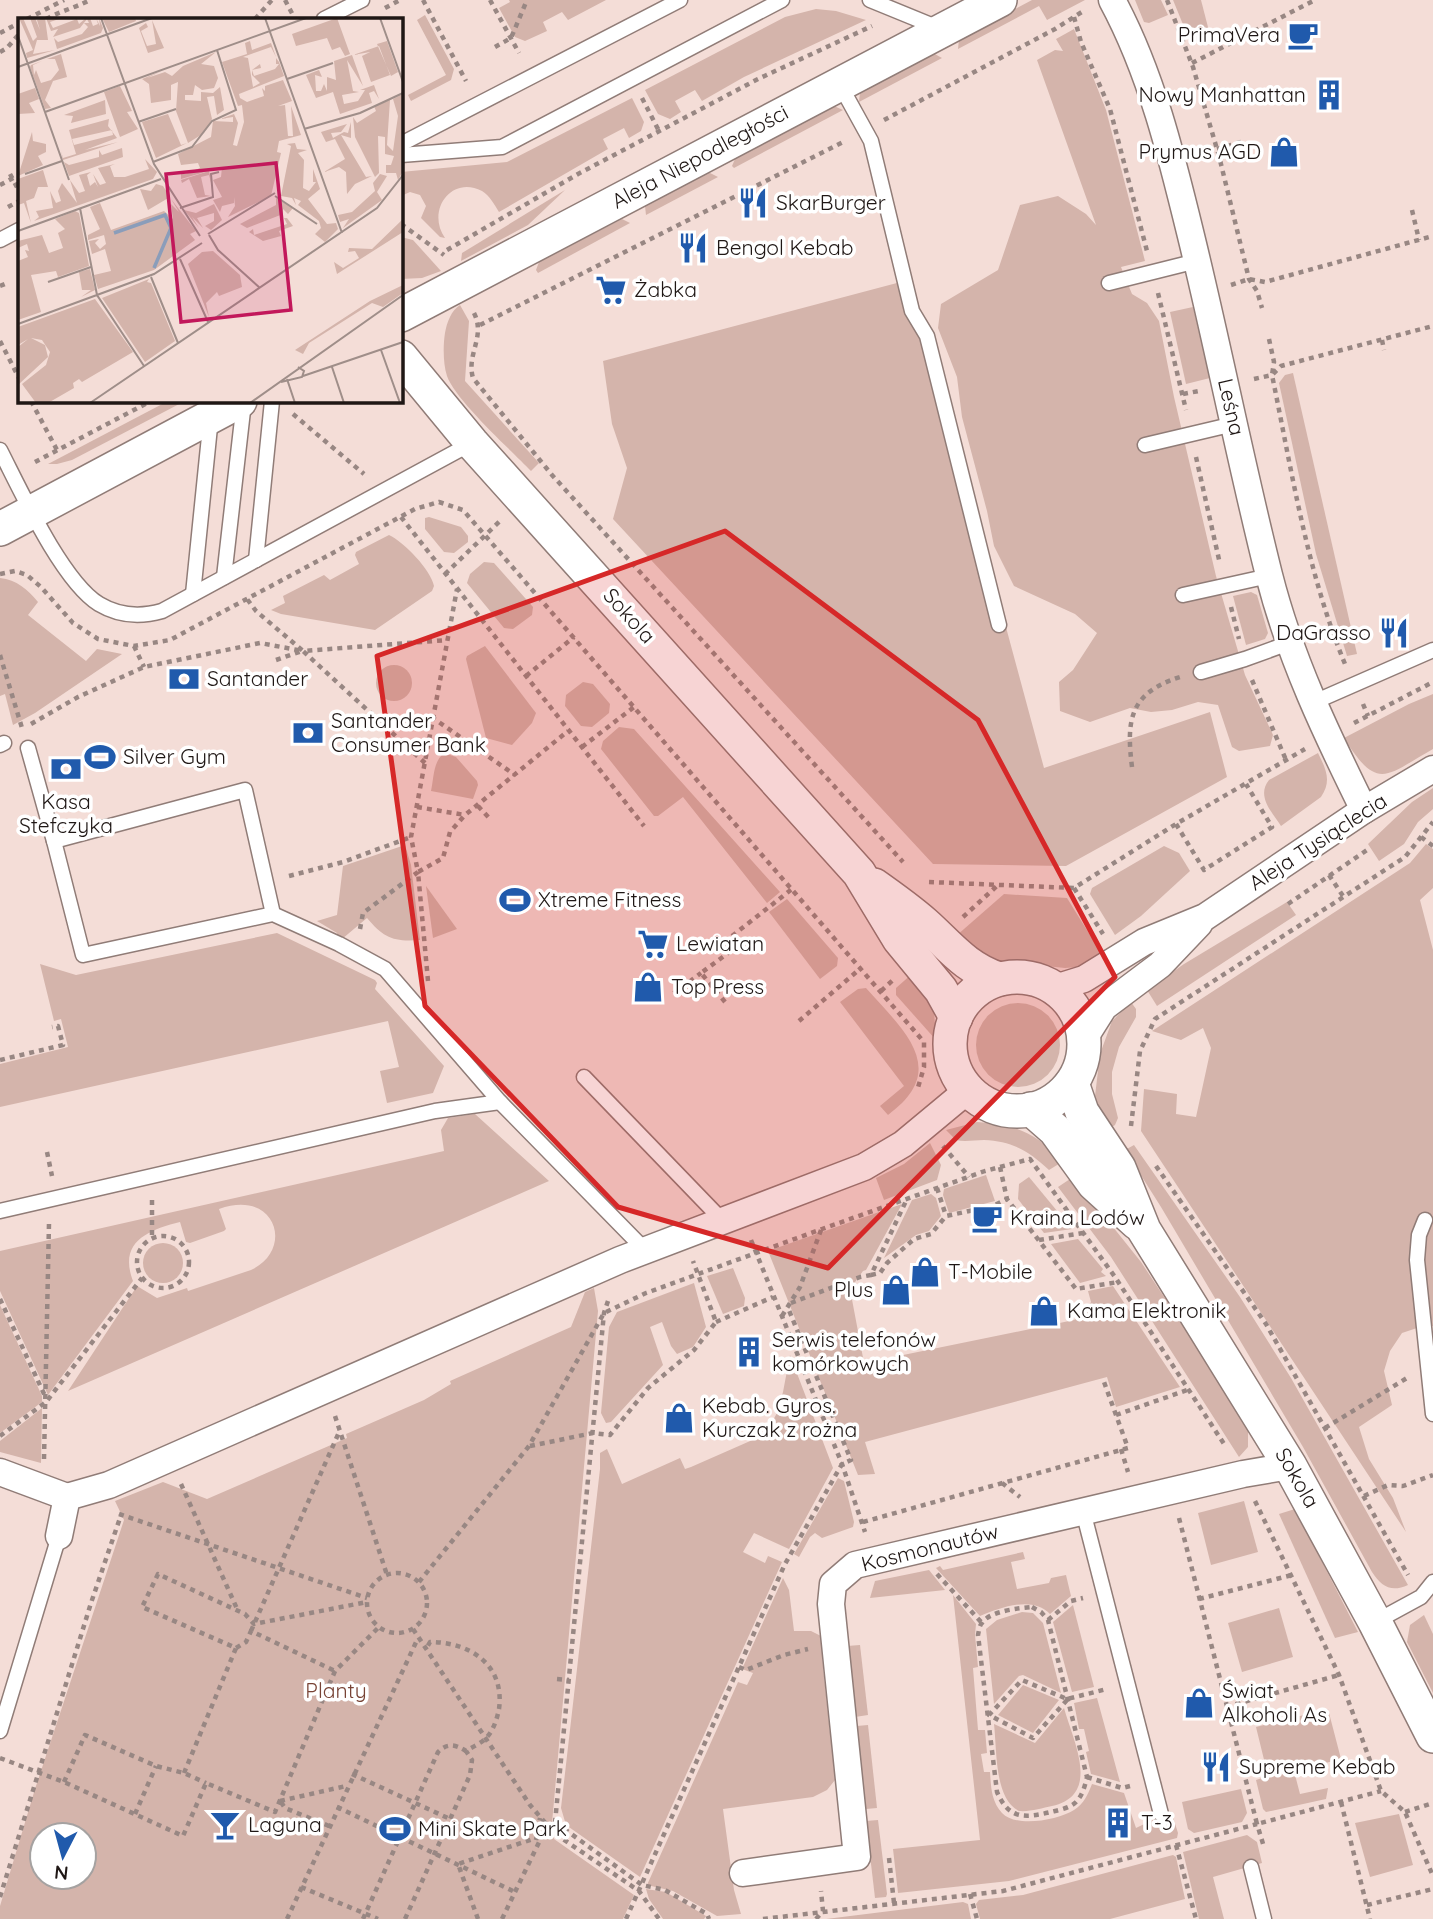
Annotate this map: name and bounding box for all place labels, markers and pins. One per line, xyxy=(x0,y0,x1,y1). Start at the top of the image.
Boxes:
cafe icon: PrimaVera xyxy=(1286,18,1320,52)
place label: PrimaVera xyxy=(1178,21,1280,47)
building icon: Nowy Manhattan xyxy=(1312,78,1346,112)
place label: Nowy Manhattan xyxy=(1139,81,1306,107)
shop icon: Prymus AGD xyxy=(1267,135,1301,169)
place label: Prymus AGD xyxy=(1139,138,1261,164)
restaurant icon: SkarBurger xyxy=(736,186,770,220)
place label: SkarBurger xyxy=(776,189,886,215)
restaurant icon: Bengol Kebab xyxy=(676,231,710,265)
place label: Bengol Kebab xyxy=(716,234,853,260)
supermarket icon: Żabka xyxy=(594,273,628,307)
place label: Żabka xyxy=(634,276,697,302)
restaurant icon: DaGrasso xyxy=(1377,616,1411,650)
place label: DaGrasso xyxy=(1276,619,1371,645)
bank icon: Santander xyxy=(167,662,201,696)
place label: Santander xyxy=(207,665,308,691)
place label: Santander Consumer Bank xyxy=(331,707,486,757)
bank icon: Santander Consumer Bank xyxy=(291,716,325,750)
sports icon: Silver Gym xyxy=(83,740,117,774)
place label: Silver Gym xyxy=(123,743,226,769)
bank icon: Kasa Stefczyka xyxy=(49,752,83,786)
place label: Kasa Stefczyka xyxy=(19,788,113,838)
sports icon: Xtreme Fitness xyxy=(498,883,532,917)
place label: Xtreme Fitness xyxy=(538,886,681,912)
supermarket icon: Lewiatan xyxy=(636,927,670,961)
place label: Lewiatan xyxy=(676,930,764,956)
shop icon: Top Press xyxy=(631,970,665,1004)
place label: Top Press xyxy=(671,973,764,999)
cafe icon: Kraina Lodów xyxy=(970,1201,1004,1235)
place label: Kraina Lodów xyxy=(1010,1204,1145,1230)
shop icon: T-Mobile xyxy=(908,1255,942,1289)
place label: T-Mobile xyxy=(948,1258,1033,1284)
shop icon: Plus xyxy=(879,1273,913,1307)
place label: Plus xyxy=(834,1276,873,1302)
shop icon: Kama Elektronik xyxy=(1027,1294,1061,1328)
place label: Kama Elektronik xyxy=(1067,1297,1226,1323)
place label: Serwis telefonów komórkowych xyxy=(772,1326,936,1376)
building icon: Serwis telefonów komórkowych xyxy=(732,1335,766,1369)
place label: Kebab. Gyros. Kurczak z rożna xyxy=(702,1392,857,1442)
shop icon: Kebab. Gyros. Kurczak z rożna xyxy=(662,1401,696,1435)
place label: Świat Alkoholi As xyxy=(1222,1677,1327,1727)
shop icon: Świat Alkoholi As xyxy=(1182,1686,1216,1720)
restaurant icon: Supreme Kebab xyxy=(1199,1750,1233,1784)
place label: Supreme Kebab xyxy=(1239,1753,1396,1779)
building icon: T-3 xyxy=(1101,1806,1135,1840)
bar icon: Laguna xyxy=(208,1808,242,1842)
place label: T-3 xyxy=(1141,1809,1173,1835)
place label: Laguna xyxy=(248,1811,322,1837)
sports icon: Mini Skate Park xyxy=(378,1812,412,1846)
place label: Mini Skate Park xyxy=(418,1815,567,1841)

